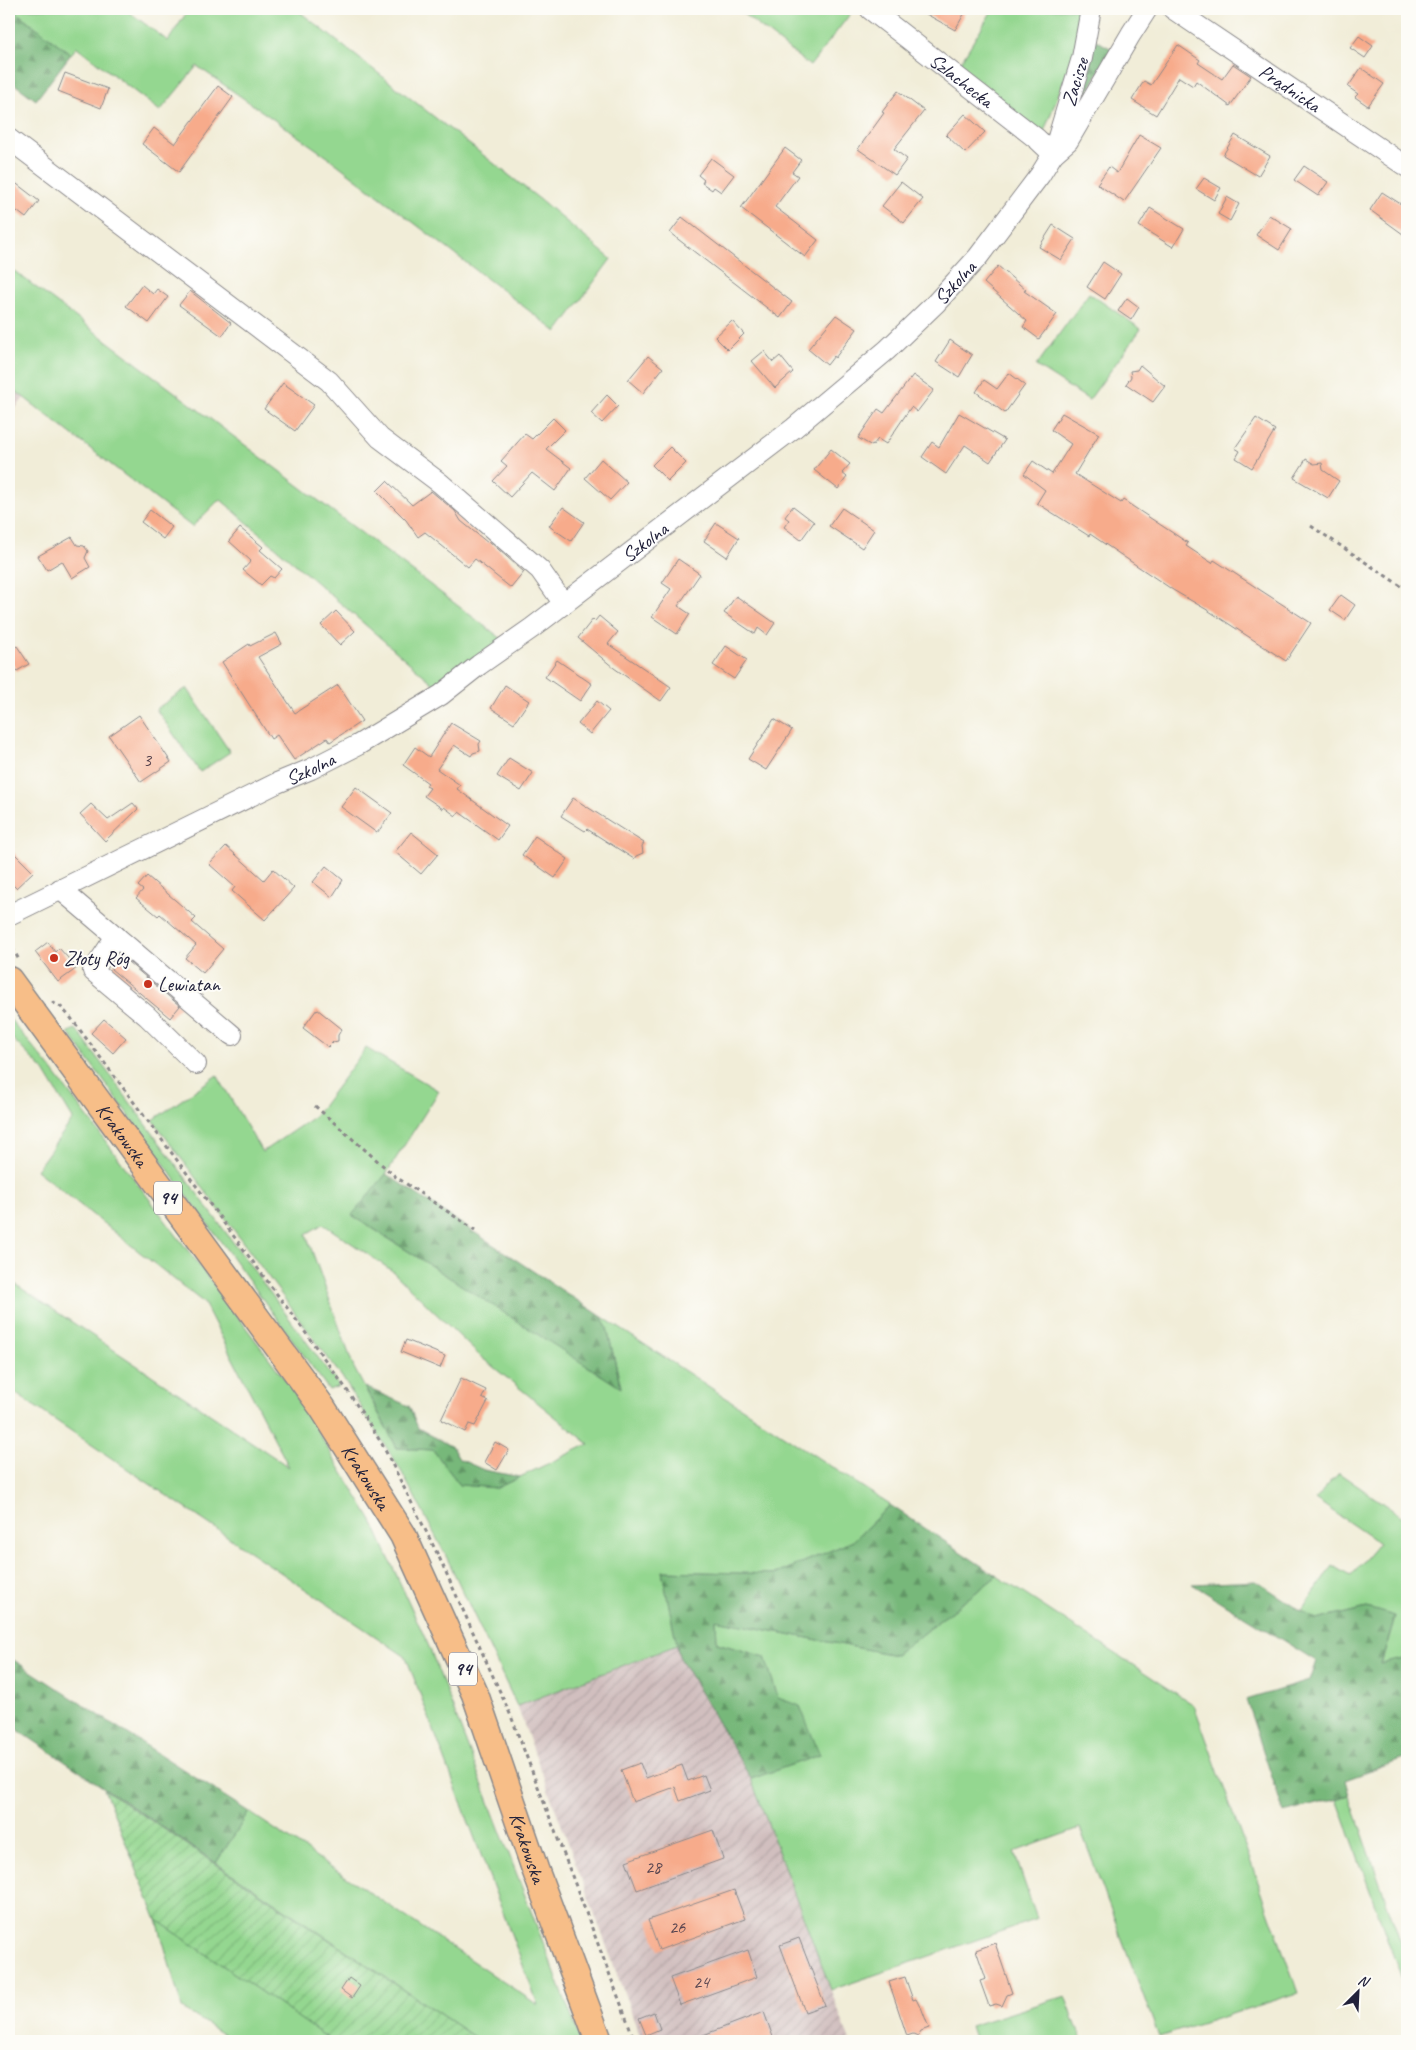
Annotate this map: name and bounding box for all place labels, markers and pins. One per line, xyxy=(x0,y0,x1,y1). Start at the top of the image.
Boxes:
place label: Złoty Róg xyxy=(64,946,130,971)
marker: Złoty Róg xyxy=(48,952,60,964)
place label: Lewiatan xyxy=(158,972,221,997)
marker: Lewiatan xyxy=(142,978,154,990)

